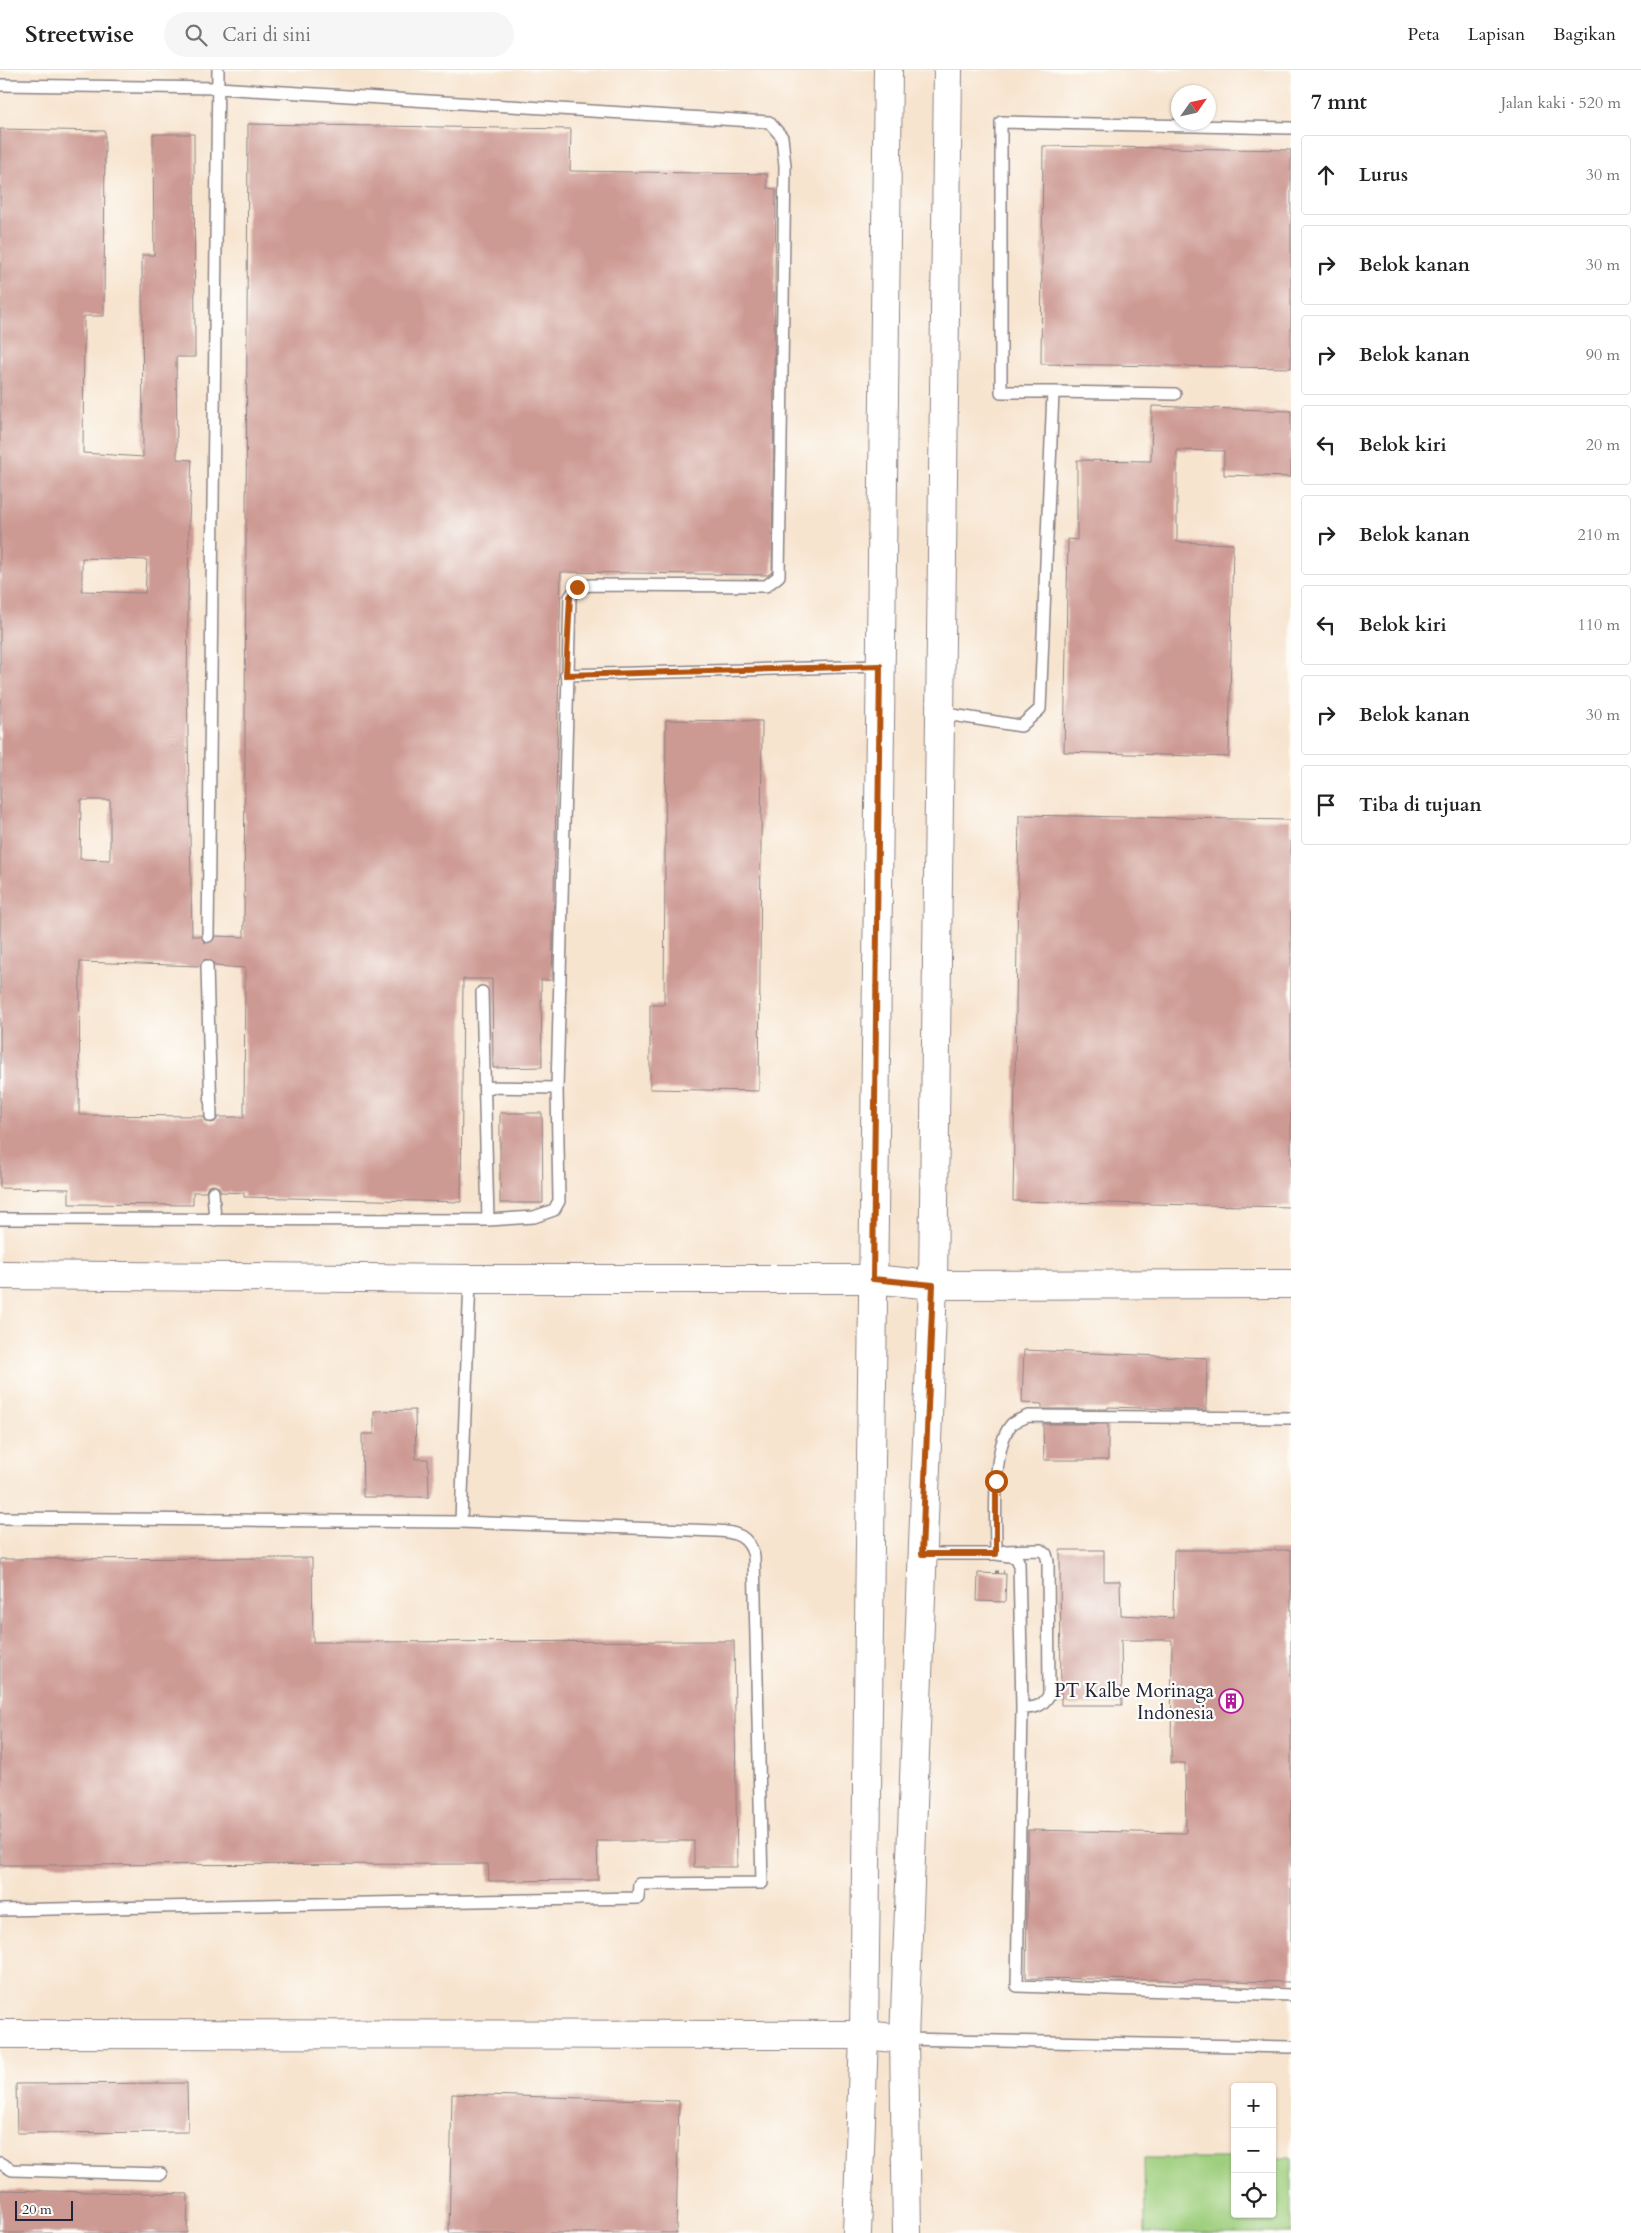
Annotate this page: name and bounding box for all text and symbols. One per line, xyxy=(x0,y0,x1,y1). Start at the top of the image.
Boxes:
search box xyxy=(164,12,514,57)
text: Streetwise xyxy=(25,18,134,51)
icon: search xyxy=(182,21,210,49)
text: Cari di sini xyxy=(222,22,311,48)
text: Peta xyxy=(1408,22,1440,47)
text: Lapisan xyxy=(1468,22,1525,47)
text: Bagikan xyxy=(1553,22,1616,47)
north arrow xyxy=(1171,85,1216,130)
text: 7 mnt xyxy=(1311,88,1367,117)
text: Jalan kaki · 520 m xyxy=(1501,92,1621,114)
icon: ahead xyxy=(1312,161,1340,189)
text: Lurus xyxy=(1359,162,1408,188)
text: 30 m xyxy=(1586,164,1620,186)
icon: right xyxy=(1312,251,1340,279)
text: Belok kanan xyxy=(1359,252,1470,278)
text: 30 m xyxy=(1586,254,1620,276)
icon: right xyxy=(1312,341,1340,369)
text: Belok kanan xyxy=(1359,342,1470,368)
text: 90 m xyxy=(1586,344,1620,366)
icon: left xyxy=(1312,431,1340,459)
text: Belok kiri xyxy=(1359,432,1446,458)
text: 20 m xyxy=(1586,434,1620,456)
icon: right xyxy=(1312,521,1340,549)
text: Belok kanan xyxy=(1359,522,1470,548)
text: 210 m xyxy=(1578,524,1620,546)
route end xyxy=(566,576,589,599)
icon: left xyxy=(1312,611,1340,639)
text: Belok kiri xyxy=(1359,612,1446,638)
text: 110 m xyxy=(1578,614,1620,636)
icon: right xyxy=(1312,701,1340,729)
text: Belok kanan xyxy=(1359,702,1470,728)
text: 30 m xyxy=(1586,704,1620,726)
icon: arrive xyxy=(1312,791,1340,819)
text: Tiba di tujuan xyxy=(1359,792,1482,818)
route start xyxy=(985,1470,1008,1493)
place label: PT Kalbe Morinaga Indonesia xyxy=(1054,1678,1214,1726)
building icon: PT Kalbe Morinaga Indonesia xyxy=(1218,1688,1244,1714)
map controls xyxy=(1231,2083,1276,2218)
button: + xyxy=(1231,2083,1276,2128)
button: − xyxy=(1231,2128,1276,2173)
button: locate xyxy=(1231,2173,1276,2218)
scale bar xyxy=(15,2198,72,2221)
text: 20 m xyxy=(22,2200,52,2219)

